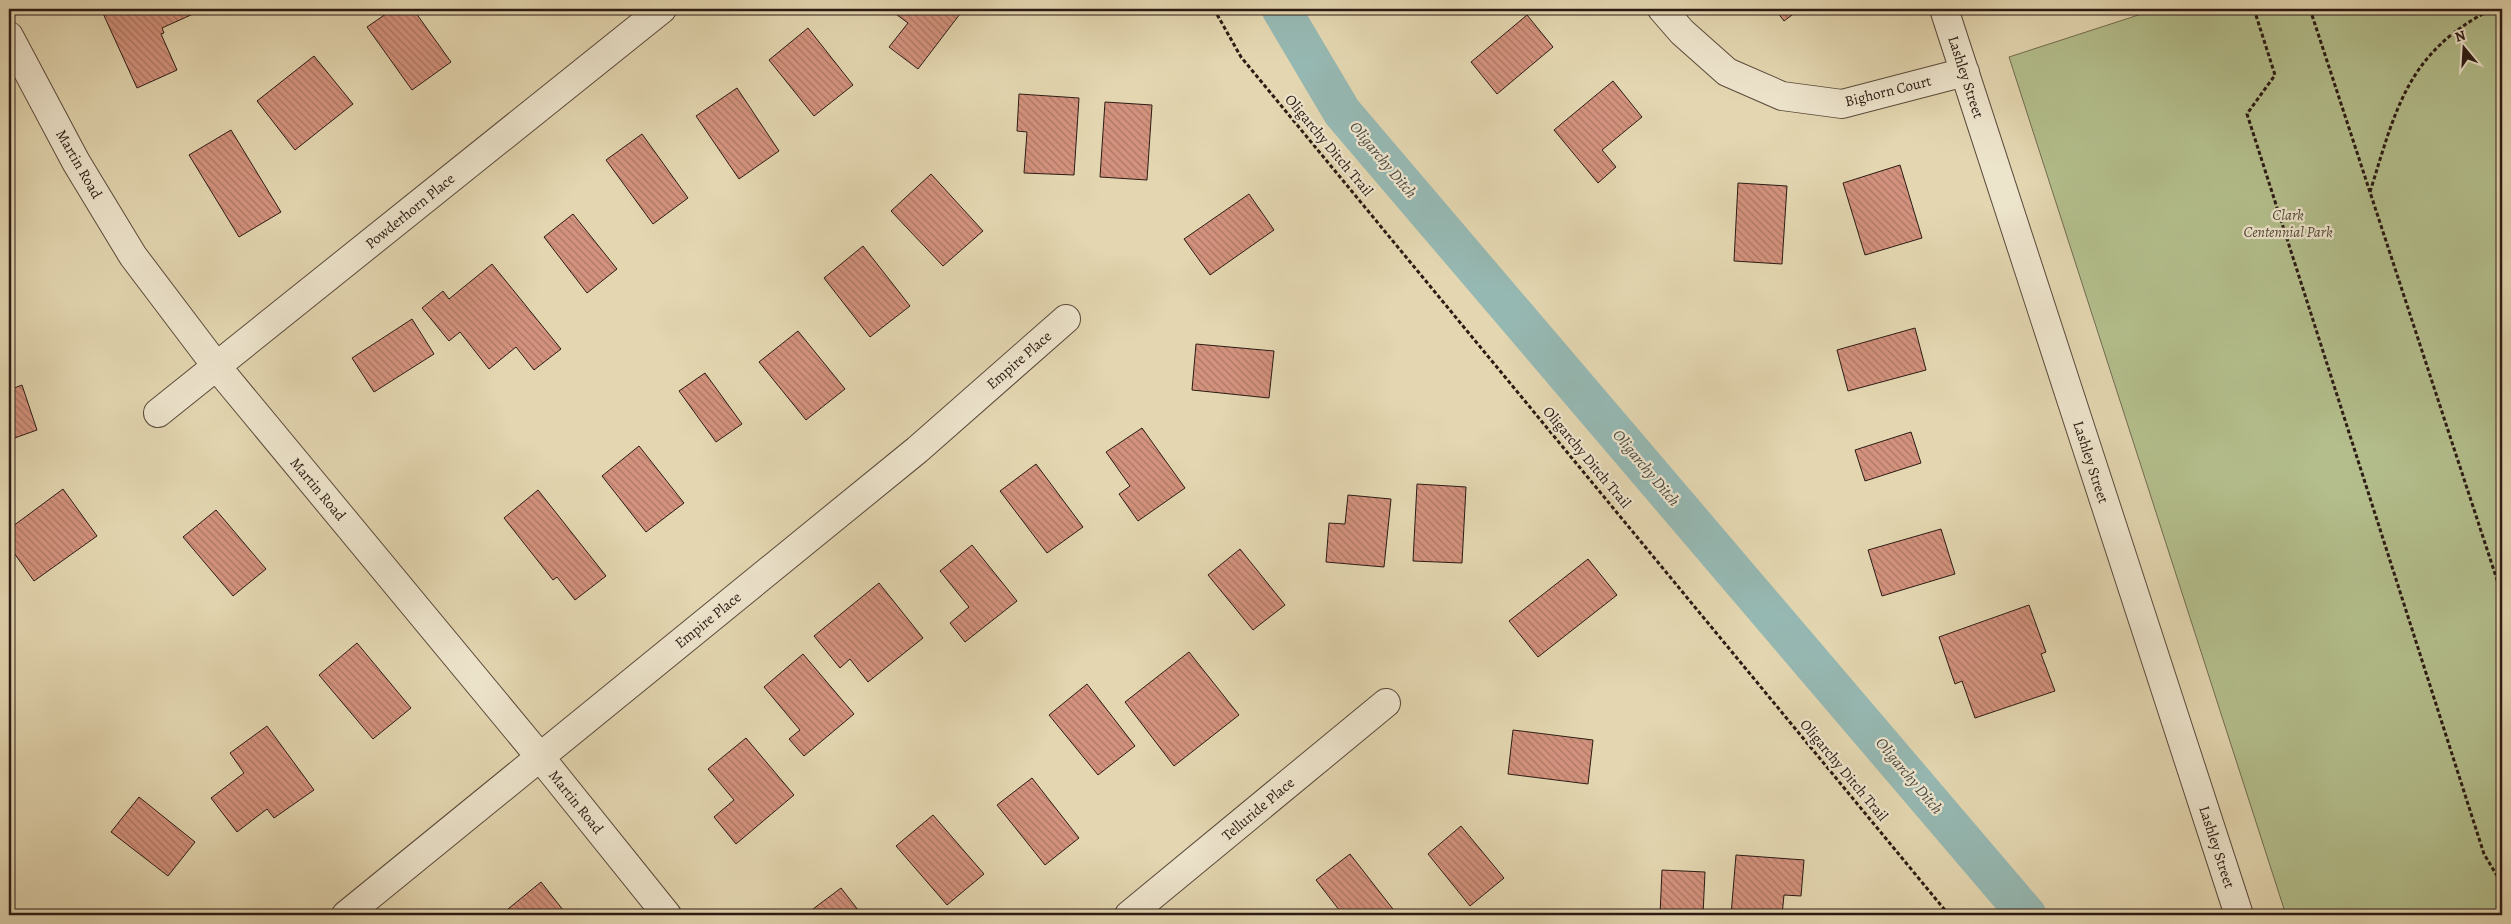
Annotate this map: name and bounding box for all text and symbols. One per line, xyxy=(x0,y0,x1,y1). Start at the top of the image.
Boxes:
north arrow xyxy=(2438,22,2488,72)
text: N xyxy=(2452,26,2468,47)
street label: Lashley Street xyxy=(1943,33,1989,121)
street label: Bighorn Court xyxy=(1843,71,1933,111)
street label: Oligarchy Ditch Trail xyxy=(1280,90,1378,200)
water label: Oligarchy Ditch xyxy=(1344,117,1422,203)
street label: Martin Road xyxy=(51,126,107,203)
street label: Powderhorn Place xyxy=(361,168,459,253)
park label: Clark Centennial Park xyxy=(2243,205,2333,242)
street label: Empire Place xyxy=(982,326,1056,394)
street label: Oligarchy Ditch Trail xyxy=(1538,402,1636,512)
street label: Lashley Street xyxy=(2068,418,2114,506)
water label: Oligarchy Ditch xyxy=(1607,425,1685,511)
street label: Martin Road xyxy=(286,453,351,526)
street label: Empire Place xyxy=(671,587,746,653)
street label: Oligarchy Ditch Trail xyxy=(1795,715,1893,825)
water label: Oligarchy Ditch xyxy=(1870,733,1948,819)
street label: Martin Road xyxy=(544,766,609,839)
street label: Telluride Place xyxy=(1218,773,1299,845)
street label: Lashley Street xyxy=(2194,803,2240,891)

